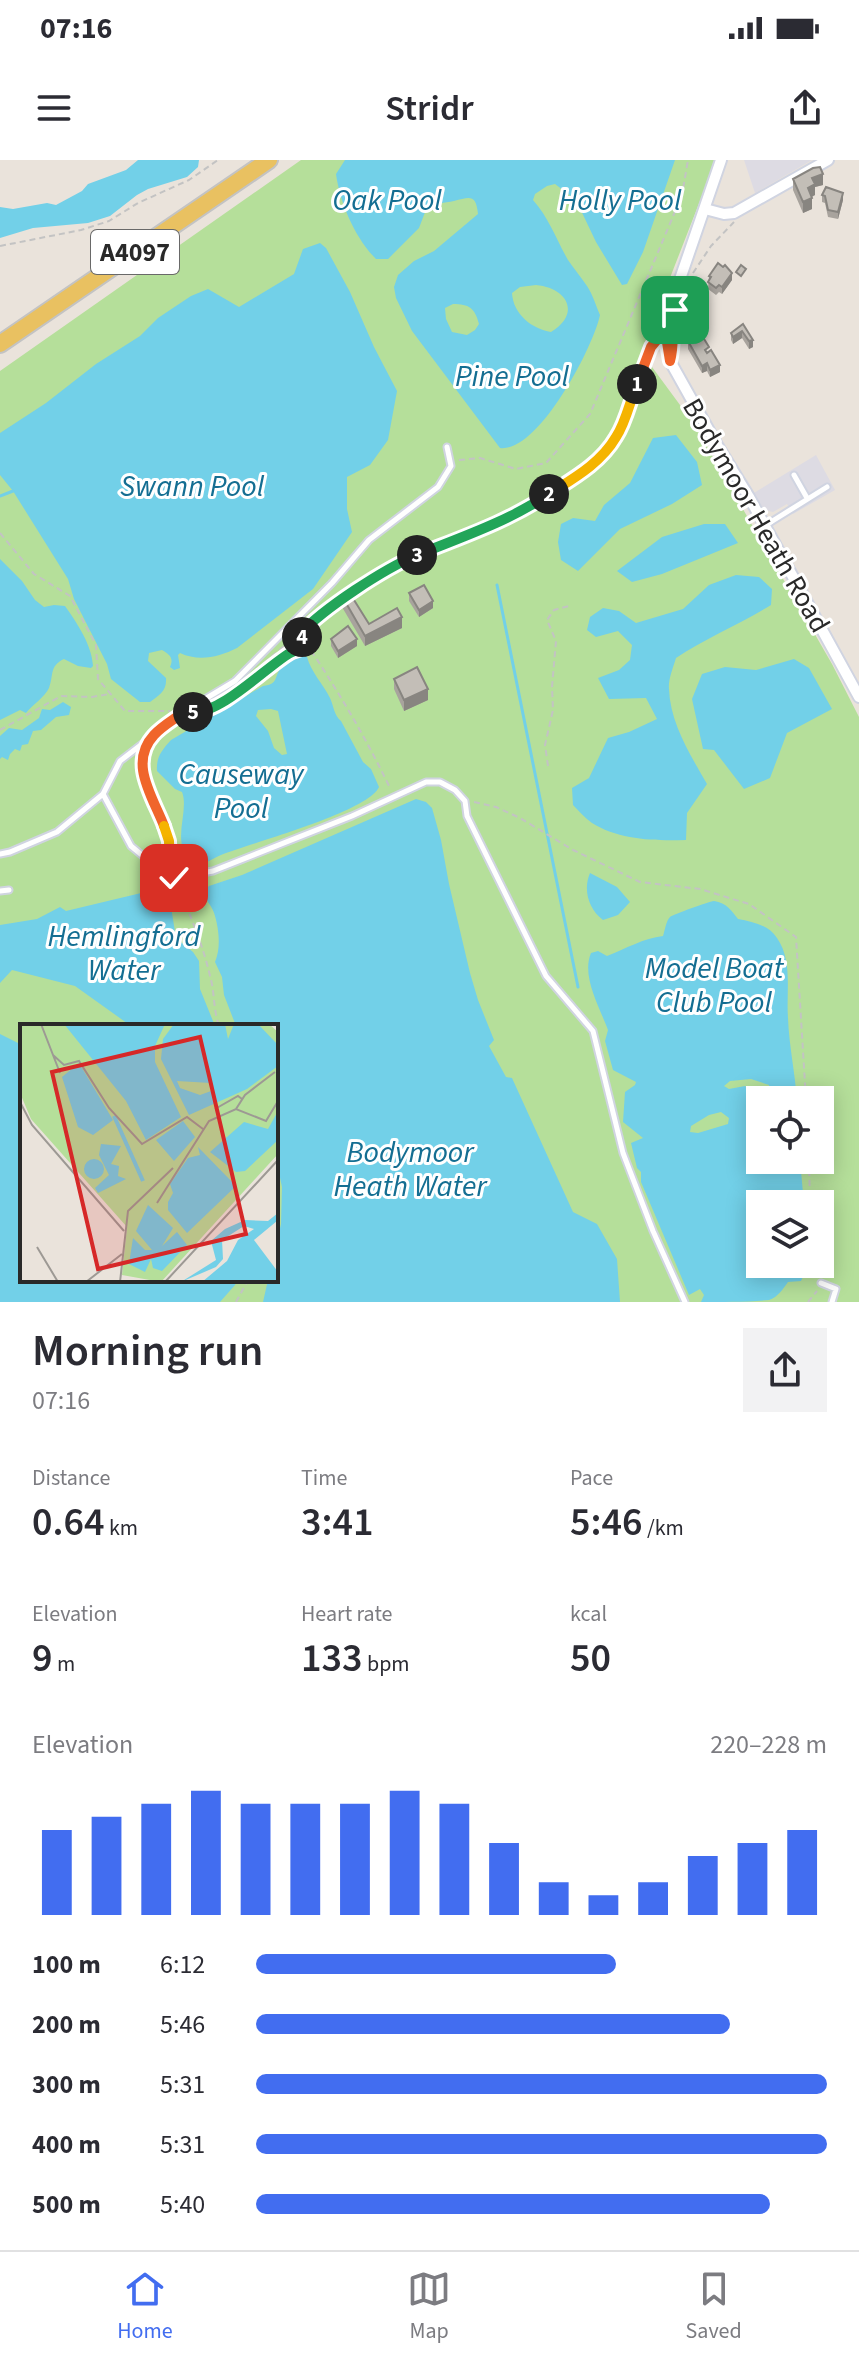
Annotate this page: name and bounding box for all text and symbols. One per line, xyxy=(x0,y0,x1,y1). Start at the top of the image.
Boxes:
text: 07:16 xyxy=(40,7,112,50)
text: Stridr xyxy=(385,83,474,134)
icon: menu xyxy=(32,86,76,130)
icon: share xyxy=(783,86,827,130)
water label: Oak Pool xyxy=(332,179,442,222)
water label: Holly Pool xyxy=(559,179,682,222)
road number: A4097 xyxy=(91,230,179,274)
pin xyxy=(641,276,709,344)
icon: arrive xyxy=(653,288,697,332)
water label: Pine Pool xyxy=(455,355,570,398)
pin: 1 xyxy=(617,364,657,404)
text: 1 xyxy=(631,368,643,400)
street label: Bodymoor Heath Road xyxy=(673,391,840,640)
water label: Swann Pool xyxy=(120,465,265,508)
pin: 2 xyxy=(529,474,569,514)
text: 2 xyxy=(543,478,555,510)
pin: 3 xyxy=(397,535,437,575)
text: 3 xyxy=(411,539,423,571)
pin: 4 xyxy=(282,617,322,657)
text: 4 xyxy=(296,621,308,653)
pin: 5 xyxy=(173,692,213,732)
text: 5 xyxy=(187,696,199,728)
water label: Causeway Pool xyxy=(179,753,305,830)
pin xyxy=(140,844,208,912)
icon: check xyxy=(152,856,196,900)
water label: Hemlingford Water xyxy=(48,915,201,992)
water label: Model Boat Club Pool xyxy=(645,947,785,1024)
inset map xyxy=(20,1024,278,1282)
map controls xyxy=(746,1086,834,1278)
button: locate xyxy=(746,1086,834,1174)
water label: Bodymoor Heath Water xyxy=(333,1131,488,1208)
button: layers xyxy=(746,1190,834,1278)
text: Morning run xyxy=(32,1320,263,1383)
button: share xyxy=(743,1328,827,1412)
text: 07:16 xyxy=(32,1382,90,1419)
text: Distance xyxy=(32,1462,110,1494)
text: Time xyxy=(301,1462,347,1494)
text: Pace xyxy=(570,1462,613,1494)
text: 0.64 xyxy=(32,1494,105,1551)
text: 3:41 xyxy=(301,1494,374,1551)
text: 5:46 xyxy=(570,1494,643,1551)
text: km xyxy=(105,1512,138,1544)
text: /km xyxy=(643,1512,684,1544)
text: Elevation xyxy=(32,1598,118,1630)
text: Heart rate xyxy=(301,1598,392,1630)
text: kcal xyxy=(570,1598,607,1630)
text: 9 xyxy=(32,1630,53,1687)
text: 133 xyxy=(301,1630,363,1687)
text: 50 xyxy=(570,1630,611,1687)
text: m xyxy=(53,1648,75,1680)
text: bpm xyxy=(363,1648,410,1680)
text: Elevation xyxy=(32,1726,133,1763)
text: 220–228 m xyxy=(710,1726,827,1763)
text: 100 m xyxy=(32,1946,101,1983)
text: 6:12 xyxy=(160,1946,205,1983)
text: 200 m xyxy=(32,2006,101,2043)
text: 5:46 xyxy=(160,2006,205,2043)
text: 300 m xyxy=(32,2066,101,2103)
text: 5:31 xyxy=(160,2066,205,2103)
text: 400 m xyxy=(32,2126,101,2163)
text: 5:31 xyxy=(160,2126,205,2163)
text: 500 m xyxy=(32,2186,101,2223)
text: 5:40 xyxy=(160,2186,205,2223)
tab: Home xyxy=(117,2267,173,2347)
tab: Map xyxy=(407,2267,451,2347)
tab: Saved xyxy=(686,2267,742,2347)

